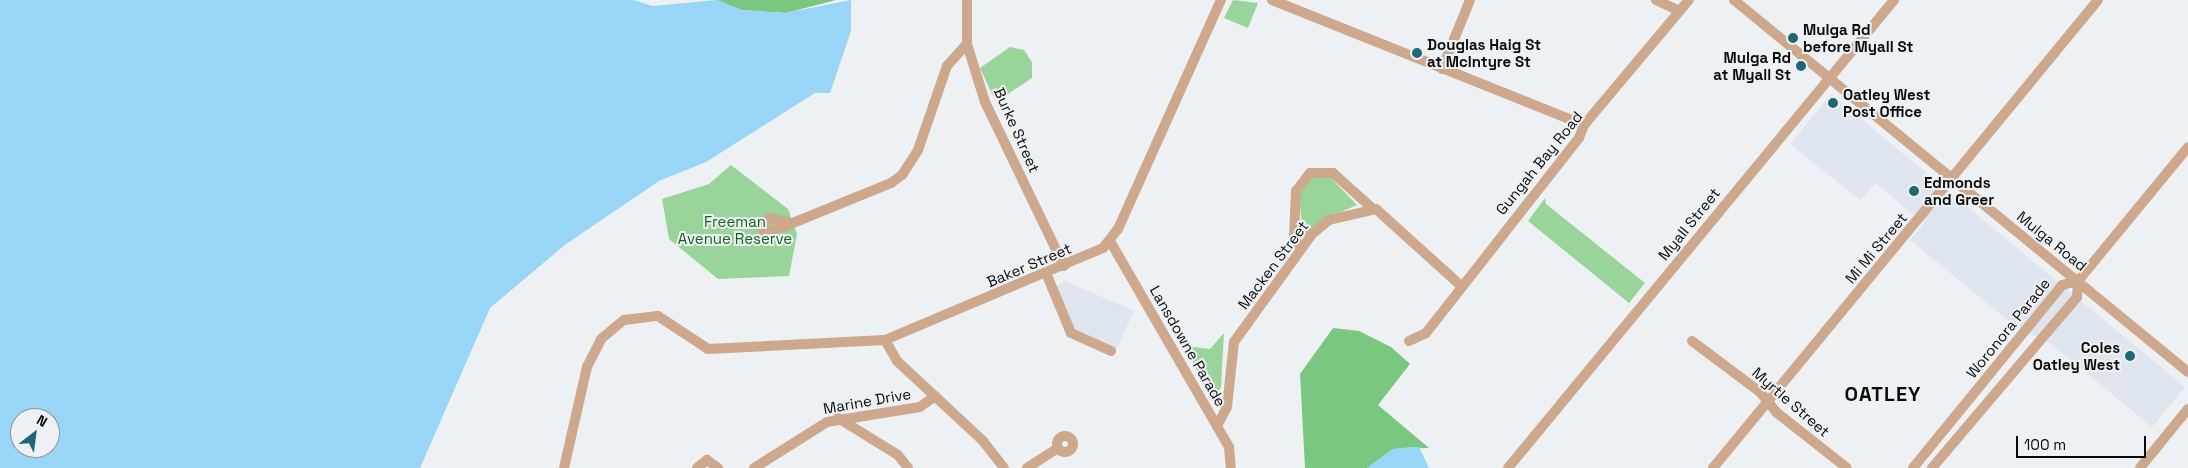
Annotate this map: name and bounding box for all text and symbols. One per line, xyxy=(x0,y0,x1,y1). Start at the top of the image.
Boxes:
place label: Mulga Rd before Myall St xyxy=(1803,20,1913,55)
marker: Mulga Rd before Myall St xyxy=(1787,32,1799,44)
place label: Douglas Haig St at McIntyre St xyxy=(1427,35,1541,70)
marker: Douglas Haig St at McIntyre St xyxy=(1411,47,1423,59)
place label: Mulga Rd at Myall St xyxy=(1713,48,1791,83)
marker: Mulga Rd at Myall St xyxy=(1795,60,1807,72)
street label: Burke Street xyxy=(990,85,1044,175)
place label: Oatley West Post Office xyxy=(1843,85,1930,120)
marker: Oatley West Post Office xyxy=(1827,97,1839,109)
street label: Gungah Bay Road xyxy=(1492,108,1586,218)
place label: Edmonds and Greer xyxy=(1924,173,1994,208)
street label: Myall Street xyxy=(1654,184,1724,264)
marker: Edmonds and Greer xyxy=(1908,185,1920,197)
street label: Mulga Road xyxy=(2013,207,2091,275)
street label: Mi Mi Street xyxy=(1841,209,1911,287)
park label: Freeman Avenue Reserve xyxy=(678,212,792,247)
street label: Macken Street xyxy=(1234,217,1312,313)
street label: Baker Street xyxy=(984,239,1074,291)
street label: Woronora Parade xyxy=(1962,275,2054,381)
street label: Lansdowne Parade xyxy=(1146,282,1230,410)
place label: Coles Oatley West xyxy=(2033,338,2120,373)
marker: Coles Oatley West xyxy=(2124,350,2136,362)
street label: Myrtle Street xyxy=(1749,363,1833,441)
district label: OATLEY xyxy=(1844,382,1922,406)
street label: Marine Drive xyxy=(822,384,912,418)
north arrow xyxy=(10,408,60,458)
text: N xyxy=(33,411,51,431)
scale bar xyxy=(2018,426,2148,458)
text: 100 m xyxy=(2024,435,2066,454)

